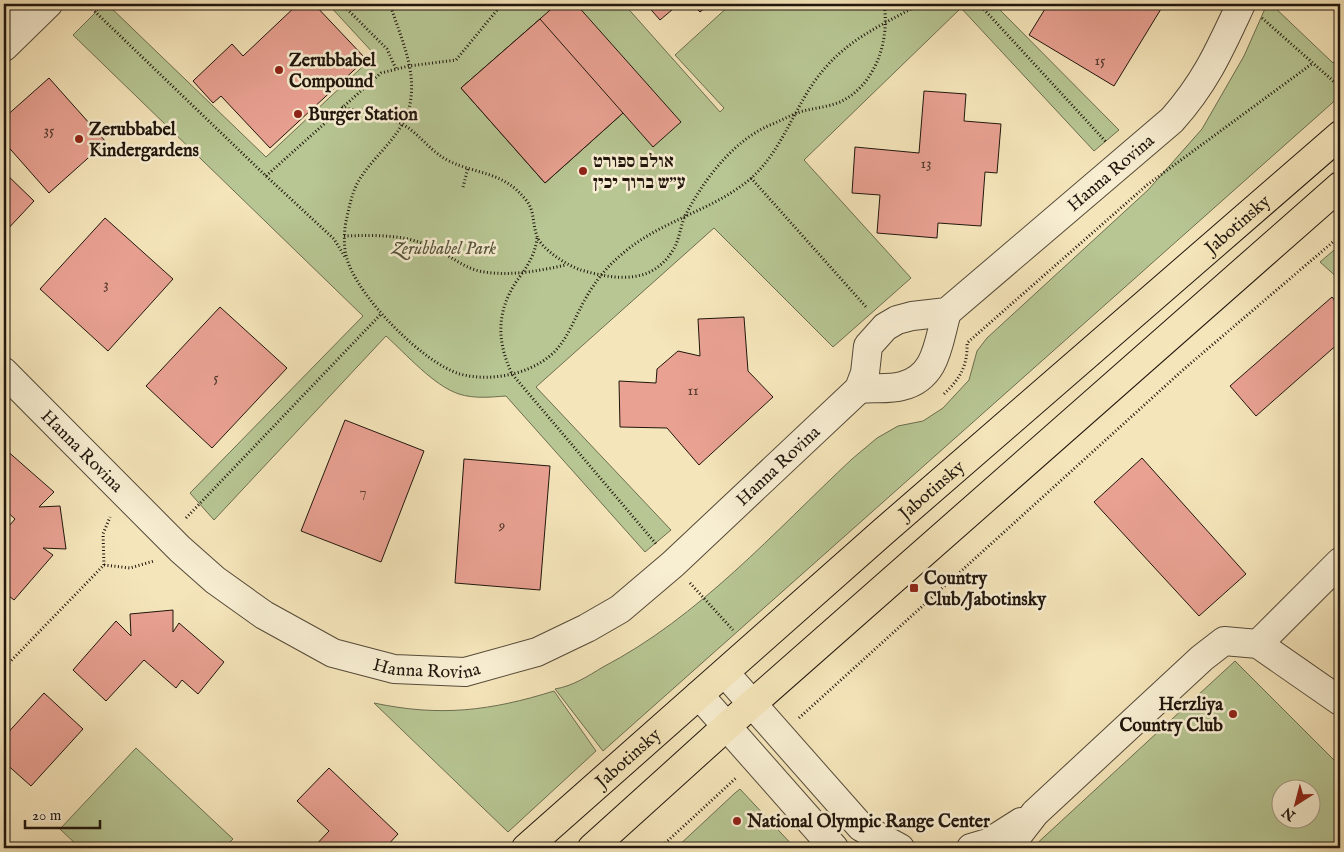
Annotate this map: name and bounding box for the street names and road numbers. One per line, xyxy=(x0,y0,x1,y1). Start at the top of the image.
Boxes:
street label: Hanna Rovina xyxy=(1063,130,1160,217)
street label: Jabotinsky xyxy=(1199,191,1276,261)
street label: Hanna Rovina xyxy=(35,406,127,498)
street label: Hanna Rovina xyxy=(732,421,826,512)
street label: Jabotinsky xyxy=(893,456,970,527)
street label: Hanna Rovina xyxy=(370,654,483,685)
street label: Jabotinsky xyxy=(590,724,666,795)

